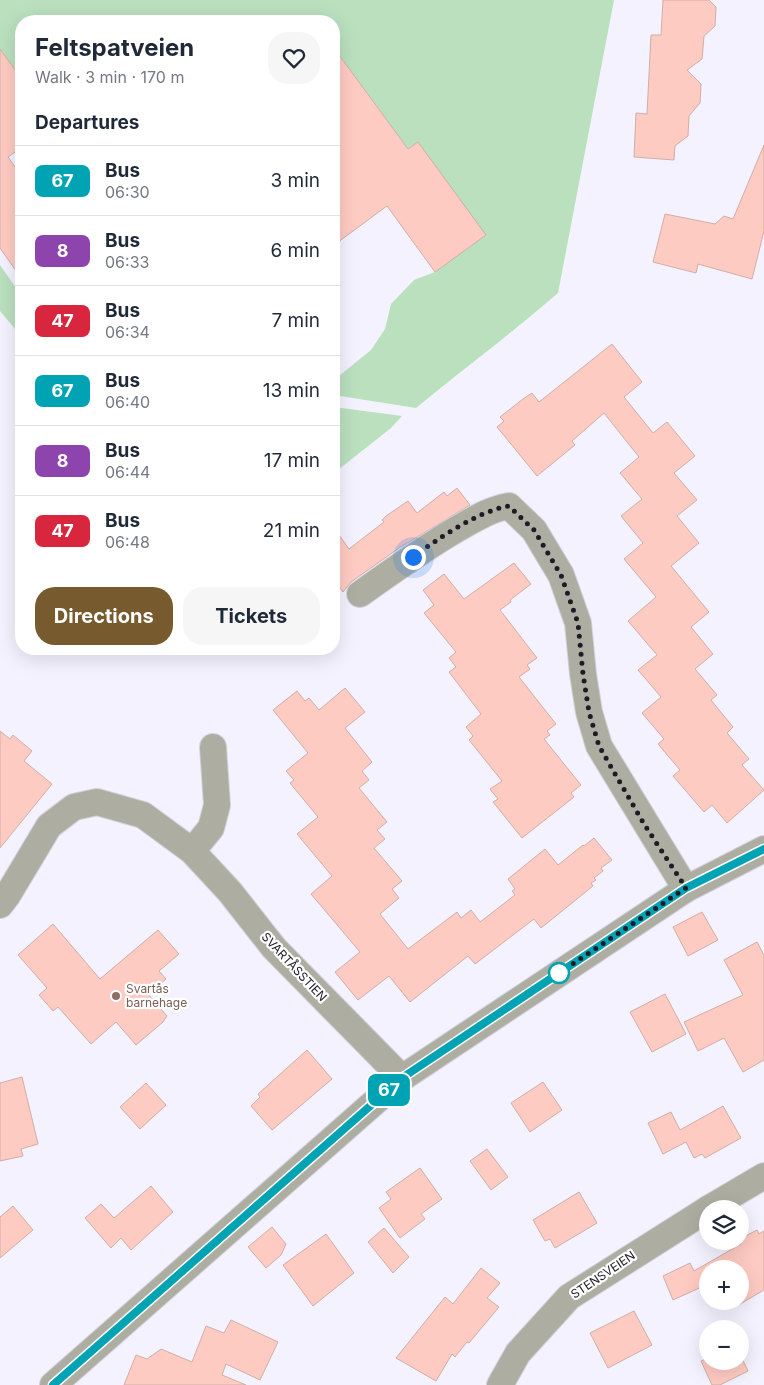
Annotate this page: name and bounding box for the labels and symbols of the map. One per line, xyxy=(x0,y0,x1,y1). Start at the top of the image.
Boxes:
your location xyxy=(401,545,426,570)
street label: SVARTÅSSTIEN xyxy=(259,929,330,1004)
unlabelled marker xyxy=(548,962,570,984)
place label: Svartås barnehage xyxy=(126,981,187,1010)
marker: Svartås barnehage xyxy=(110,990,122,1002)
line badge: 67 xyxy=(366,1074,412,1106)
street label: STENSVEIEN xyxy=(568,1248,638,1302)

